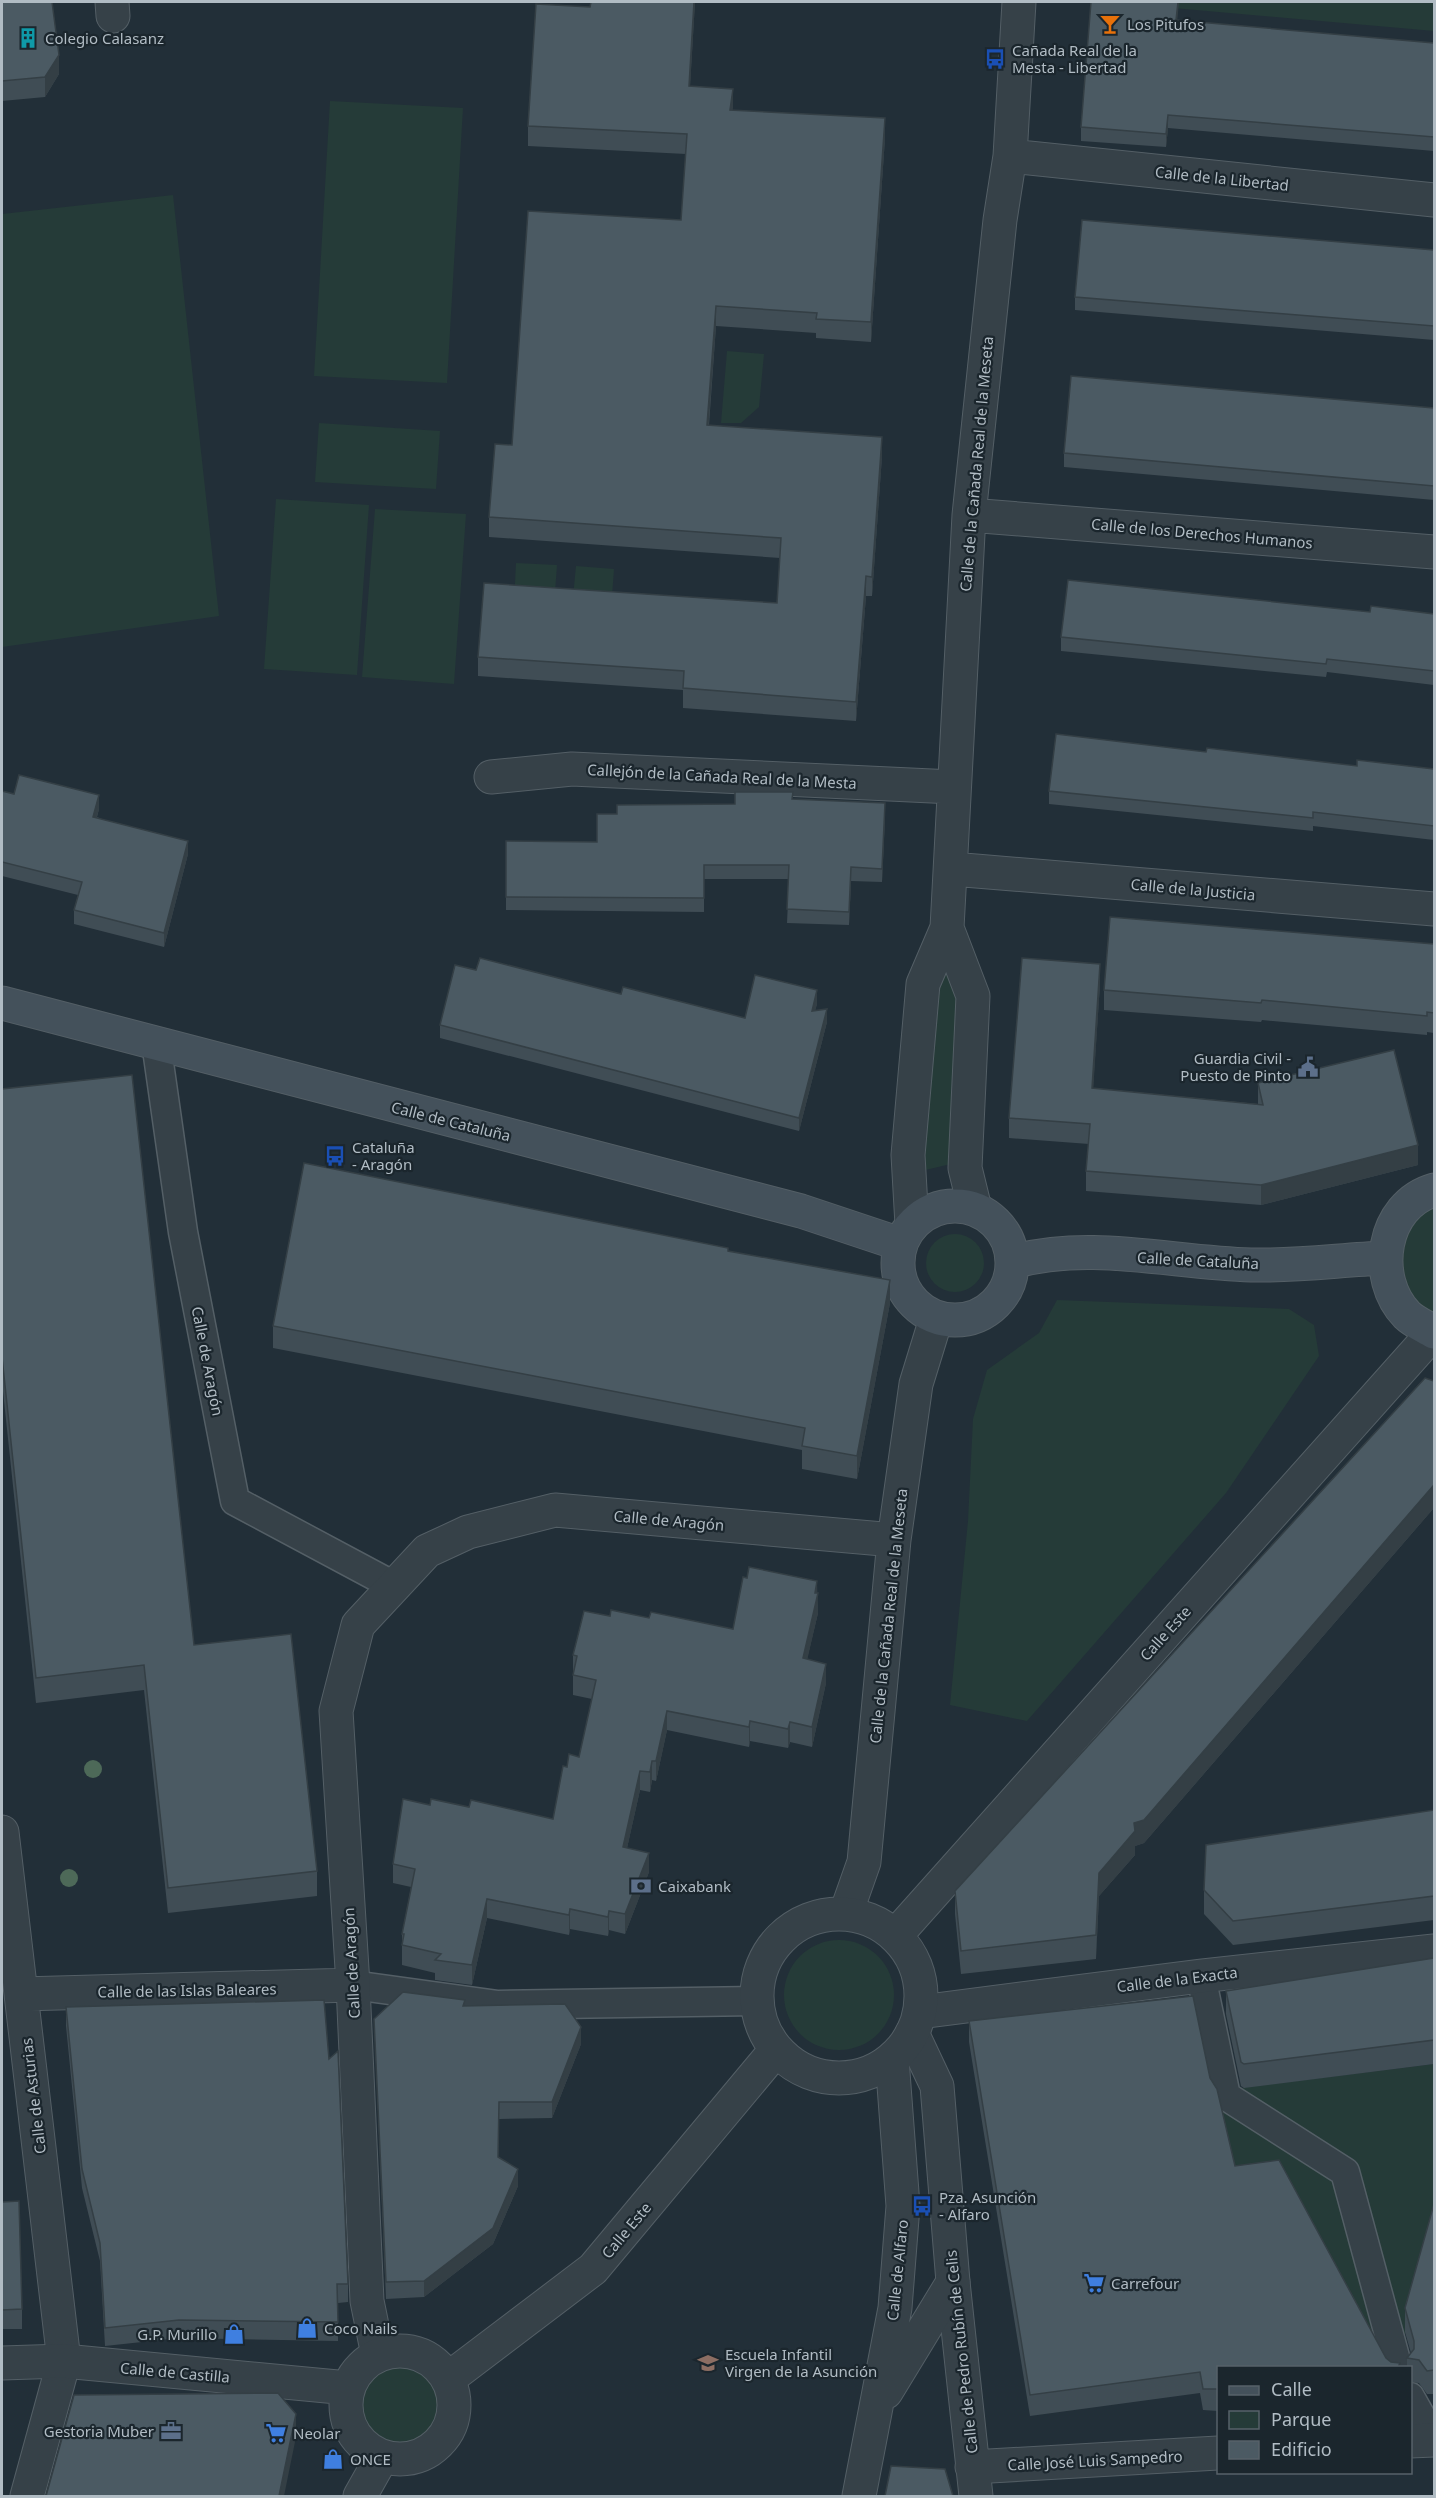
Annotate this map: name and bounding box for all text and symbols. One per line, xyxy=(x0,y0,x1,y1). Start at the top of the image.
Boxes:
bar icon: Los Pitufos xyxy=(1098,12,1122,36)
place label: Los Pitufos xyxy=(1127,14,1204,34)
building icon: Colegio Calasanz xyxy=(16,26,40,50)
place label: Colegio Calasanz xyxy=(45,28,164,48)
place label: Cañada Real de la Mesta - Libertad xyxy=(1012,40,1137,77)
bus stop icon: Cañada Real de la Mesta - Libertad xyxy=(983,47,1007,71)
street label: Calle de la Libertad xyxy=(1154,161,1290,195)
street label: Calle de la Cañada Real de la Meseta xyxy=(955,336,997,592)
street label: Calle de los Derechos Humanos xyxy=(1090,513,1314,553)
street label: Callejón de la Cañada Real de la Mesta xyxy=(587,759,857,793)
street label: Calle de la Justicia xyxy=(1130,874,1256,904)
place label: Guardia Civil - Puesto de Pinto xyxy=(1180,1048,1291,1085)
public building icon: Guardia Civil - Puesto de Pinto xyxy=(1296,1055,1320,1079)
street label: Calle de Cataluña xyxy=(389,1097,513,1145)
place label: Cataluña - Aragón xyxy=(352,1137,415,1174)
bus stop icon: Cataluña - Aragón xyxy=(323,1144,347,1168)
street label: Calle de Cataluña xyxy=(1136,1247,1260,1273)
street label: Calle de Aragón xyxy=(188,1305,228,1417)
street label: Calle de la Cañada Real de la Meseta xyxy=(865,1488,911,1744)
street label: Calle de Aragón xyxy=(613,1505,725,1535)
street label: Calle Este xyxy=(1135,1601,1195,1665)
bank icon: Caixabank xyxy=(629,1874,653,1898)
place label: Caixabank xyxy=(658,1876,731,1896)
street label: Calle de Aragón xyxy=(338,1907,364,2019)
street label: Calle de la Exacta xyxy=(1115,1962,1239,1996)
street label: Calle de las Islas Baleares xyxy=(97,1978,277,2002)
street label: Calle de Asturias xyxy=(16,2037,50,2155)
place label: Pza. Asunción - Alfaro xyxy=(939,2187,1036,2224)
bus stop icon: Pza. Asunción - Alfaro xyxy=(910,2194,934,2218)
street label: Calle Este xyxy=(597,2198,655,2262)
street label: Calle de Alfaro xyxy=(882,2218,912,2322)
street label: Calle de Pedro Rubín de Celis xyxy=(940,2249,982,2455)
supermarket icon: Carrefour xyxy=(1082,2271,1106,2295)
place label: Carrefour xyxy=(1111,2273,1179,2293)
shop icon: Coco Nails xyxy=(295,2316,319,2340)
place label: Coco Nails xyxy=(324,2318,397,2338)
shop icon: G.P. Murillo xyxy=(222,2322,246,2346)
place label: G.P. Murillo xyxy=(137,2324,217,2344)
place label: Escuela Infantil Virgen de la Asunción xyxy=(725,2344,877,2381)
school or university icon: Escuela Infantil Virgen de la Asunción xyxy=(696,2351,720,2375)
street label: Calle de Castilla xyxy=(119,2357,231,2387)
legend xyxy=(1217,2366,1412,2474)
text: Calle xyxy=(1271,2377,1312,2401)
text: Parque xyxy=(1271,2407,1331,2431)
office icon: Gestoria Muber xyxy=(159,2419,183,2443)
place label: Gestoria Muber xyxy=(44,2421,154,2441)
supermarket icon: Neolar xyxy=(264,2421,288,2445)
place label: Neolar xyxy=(293,2423,340,2443)
text: Edificio xyxy=(1271,2437,1332,2461)
street label: Calle José Luis Sampedro xyxy=(1007,2445,1183,2475)
shop icon: ONCE xyxy=(321,2447,345,2471)
place label: ONCE xyxy=(350,2449,391,2469)

